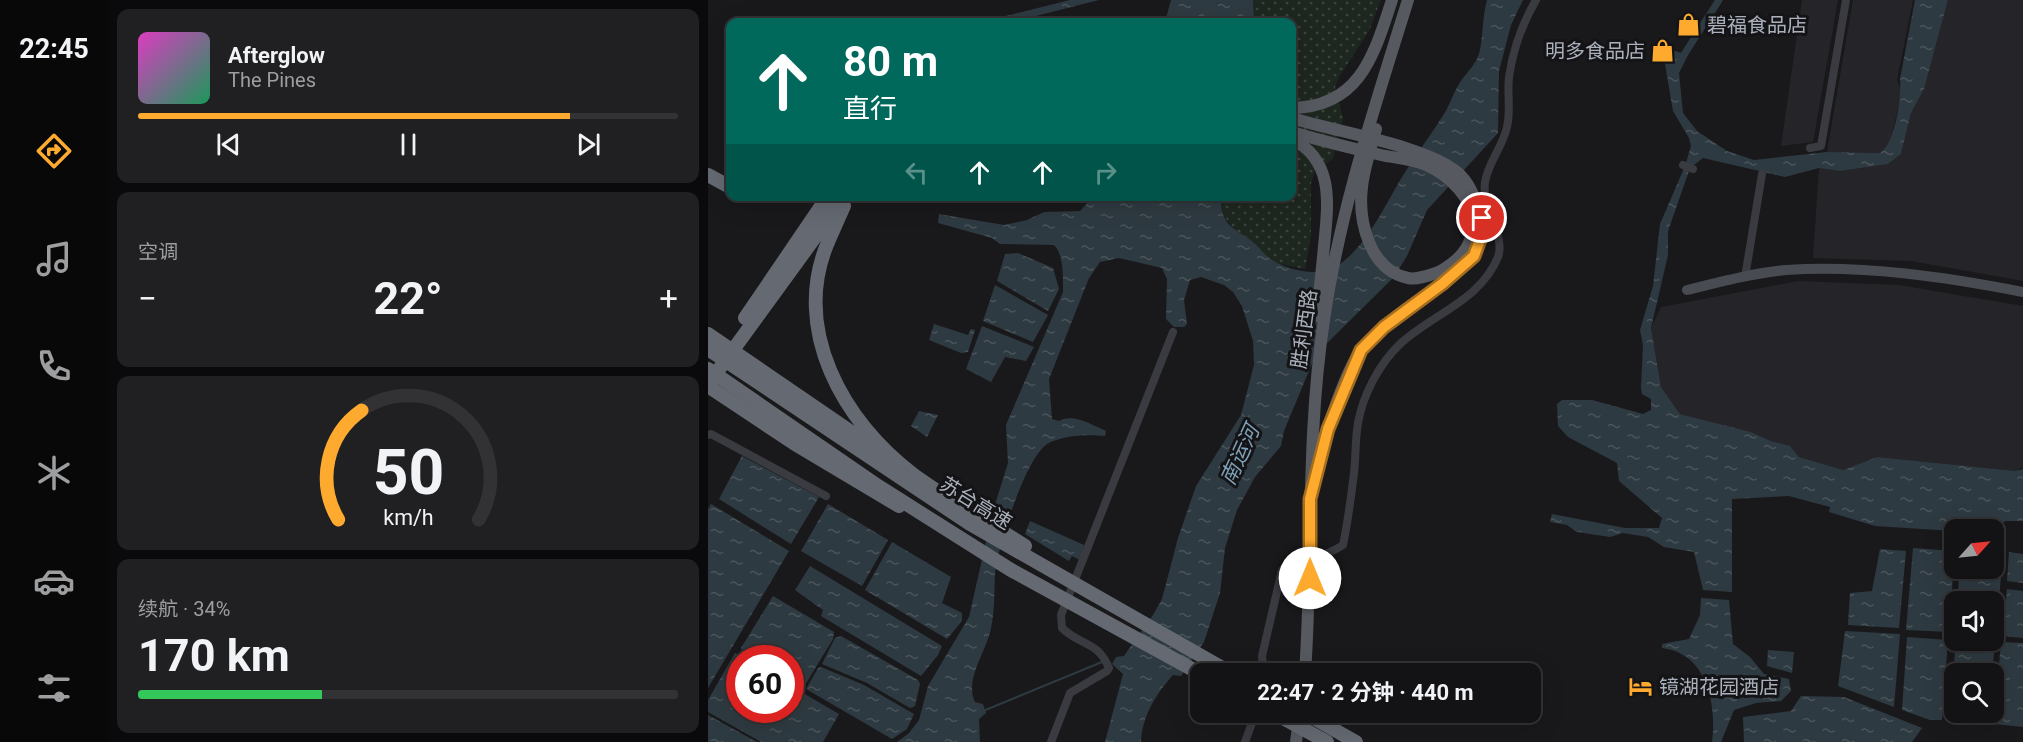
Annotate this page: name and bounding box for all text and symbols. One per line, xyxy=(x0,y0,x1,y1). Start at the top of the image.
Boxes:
shop icon: 碧福食品店 xyxy=(1676,12,1702,38)
place label: 碧福食品店 xyxy=(1707,13,1807,37)
text: 22:45 xyxy=(19,33,89,65)
text: 80 m xyxy=(843,37,938,86)
shop icon: 明多食品店 xyxy=(1650,38,1676,64)
place label: 明多食品店 xyxy=(1545,39,1645,63)
icon: ahead xyxy=(744,42,822,120)
text: Afterglow xyxy=(228,43,325,68)
text: The Pines xyxy=(228,68,316,92)
text: 直行 xyxy=(843,93,897,125)
icon: previous xyxy=(212,128,245,161)
icon: pause xyxy=(392,128,425,161)
icon: next xyxy=(572,128,605,161)
icon: directions xyxy=(33,130,75,172)
icon: left xyxy=(900,156,933,189)
icon: ahead xyxy=(963,156,996,189)
icon: ahead xyxy=(1026,156,1059,189)
icon: right xyxy=(1089,156,1122,189)
pin xyxy=(1456,192,1507,243)
icon: arrive xyxy=(1465,201,1498,234)
icon: music xyxy=(33,238,75,280)
text: 空调 xyxy=(138,240,178,264)
text: 22° xyxy=(373,272,443,325)
text: − xyxy=(138,279,157,318)
text: + xyxy=(659,279,678,318)
street label: 胜利西路 xyxy=(1287,288,1321,370)
icon: phone xyxy=(33,345,75,387)
water label: 南运河 xyxy=(1216,418,1266,489)
text: 50 xyxy=(372,436,444,509)
icon: climate xyxy=(33,452,75,494)
street label: 苏台高速 xyxy=(936,472,1016,534)
text: km/h xyxy=(383,505,433,530)
north arrow xyxy=(1944,519,2004,579)
map controls xyxy=(1944,519,2004,723)
position arrow xyxy=(1278,546,1342,610)
icon: car xyxy=(33,560,75,602)
button: sound xyxy=(1944,591,2004,651)
text: 续航 · 34% xyxy=(138,597,230,621)
text: 170 km xyxy=(138,629,290,682)
speed limit sign: 60 xyxy=(726,645,804,723)
button: search xyxy=(1944,663,2004,723)
icon: filters xyxy=(33,667,75,709)
hotel icon: 镜湖花园酒店 xyxy=(1628,674,1654,700)
place label: 镜湖花园酒店 xyxy=(1659,675,1779,699)
text: 22:47 · 2 分钟 · 440 m xyxy=(1257,680,1474,705)

